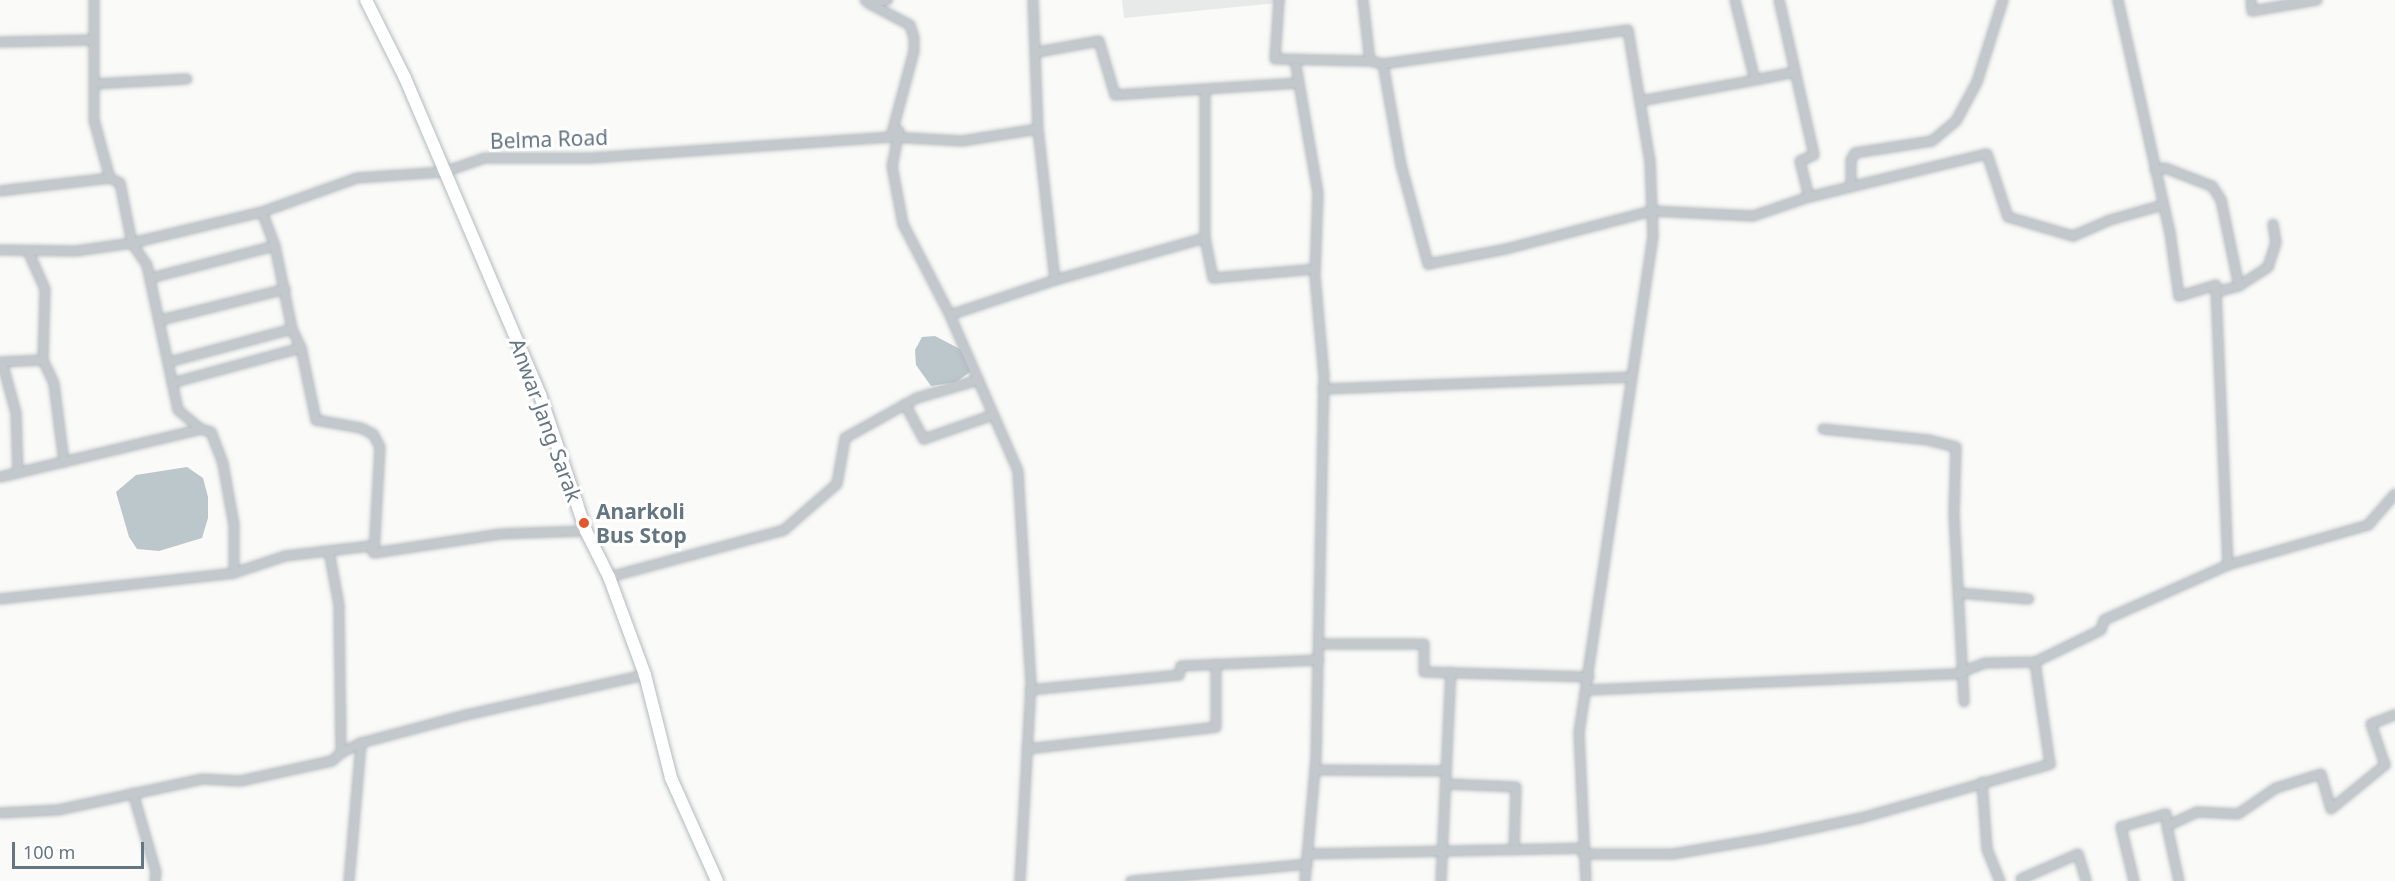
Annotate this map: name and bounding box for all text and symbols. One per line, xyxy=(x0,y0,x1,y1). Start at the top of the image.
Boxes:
street label: Belma Road xyxy=(489,124,609,154)
street label: Anwar Jang Sarak xyxy=(505,335,587,505)
place label: Anarkoli Bus Stop xyxy=(596,498,687,548)
marker: Anarkoli Bus Stop xyxy=(577,516,591,530)
scale bar xyxy=(15,830,147,868)
text: 100 m xyxy=(23,840,75,864)

